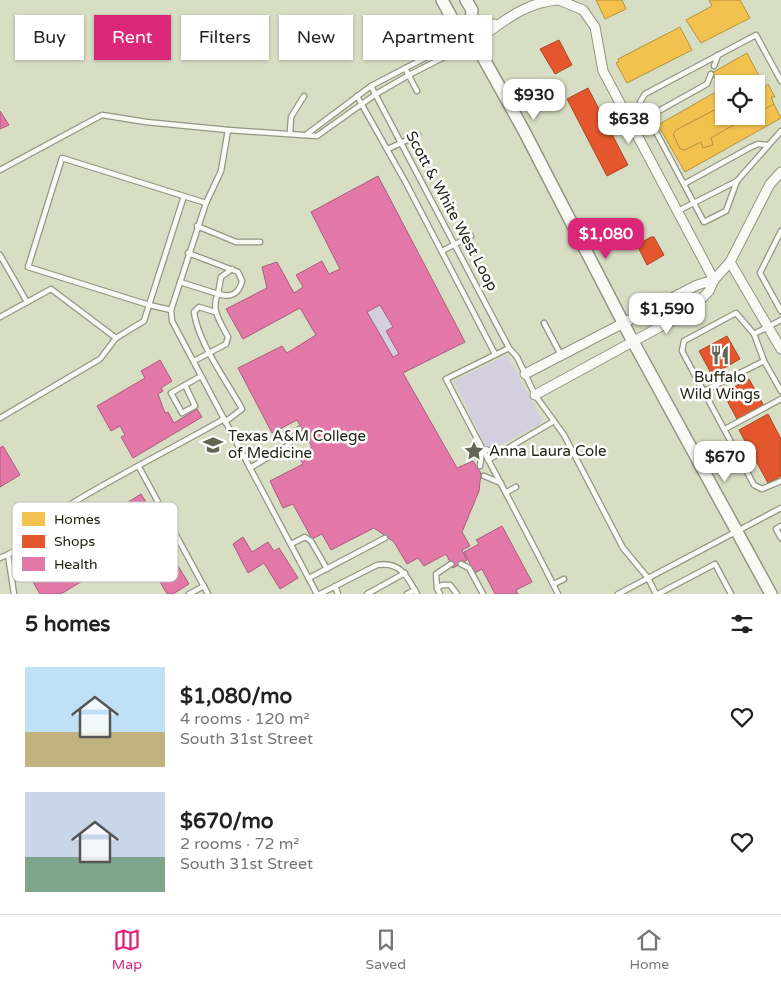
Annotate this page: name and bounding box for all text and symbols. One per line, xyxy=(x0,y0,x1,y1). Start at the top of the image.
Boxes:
chip: Buy xyxy=(15,15,84,60)
chip: Rent xyxy=(94,15,171,60)
chip: Filters xyxy=(181,15,269,60)
chip: New xyxy=(279,15,353,60)
chip: Apartment xyxy=(363,15,492,60)
map controls xyxy=(715,75,765,125)
button: locate xyxy=(715,75,765,125)
pin: $930 xyxy=(504,78,564,121)
text: $930 xyxy=(514,85,554,105)
pin: $638 xyxy=(599,102,659,145)
text: $638 xyxy=(609,109,649,129)
street label: Scott & White West Loop xyxy=(402,128,502,294)
pin: $1,080 xyxy=(565,218,647,260)
text: $1,080 xyxy=(579,224,633,244)
pin: $1,590 xyxy=(626,292,708,335)
text: $1,590 xyxy=(640,299,694,319)
restaurant icon: Buffalo Wild Wings xyxy=(709,344,731,366)
place label: Buffalo Wild Wings xyxy=(680,368,760,403)
place label: Texas A&M College of Medicine xyxy=(228,427,366,462)
school or university icon: Texas A&M College of Medicine xyxy=(202,434,224,456)
place icon: Anna Laura Cole xyxy=(463,440,485,462)
pin: $670 xyxy=(695,440,755,483)
place label: Anna Laura Cole xyxy=(489,442,606,460)
text: $670 xyxy=(705,447,745,467)
legend xyxy=(12,502,178,582)
text: Homes xyxy=(54,511,101,528)
text: Shops xyxy=(54,533,95,550)
text: Health xyxy=(54,556,98,573)
icon: filters xyxy=(728,610,756,638)
text: 5 homes xyxy=(25,612,110,637)
text: $1,080/mo xyxy=(180,684,292,709)
icon: home xyxy=(65,687,125,747)
icon: heart xyxy=(728,703,756,731)
text: 4 rooms · 120 m² xyxy=(180,709,309,729)
text: South 31st Street xyxy=(180,729,313,749)
text: $670/mo xyxy=(180,809,274,834)
icon: home xyxy=(65,812,125,872)
icon: heart xyxy=(728,828,756,856)
text: 2 rooms · 72 m² xyxy=(180,834,299,854)
text: South 31st Street xyxy=(180,854,313,874)
tab: Map xyxy=(112,926,142,973)
tab: Saved xyxy=(366,926,406,973)
tab: Home xyxy=(630,926,669,973)

